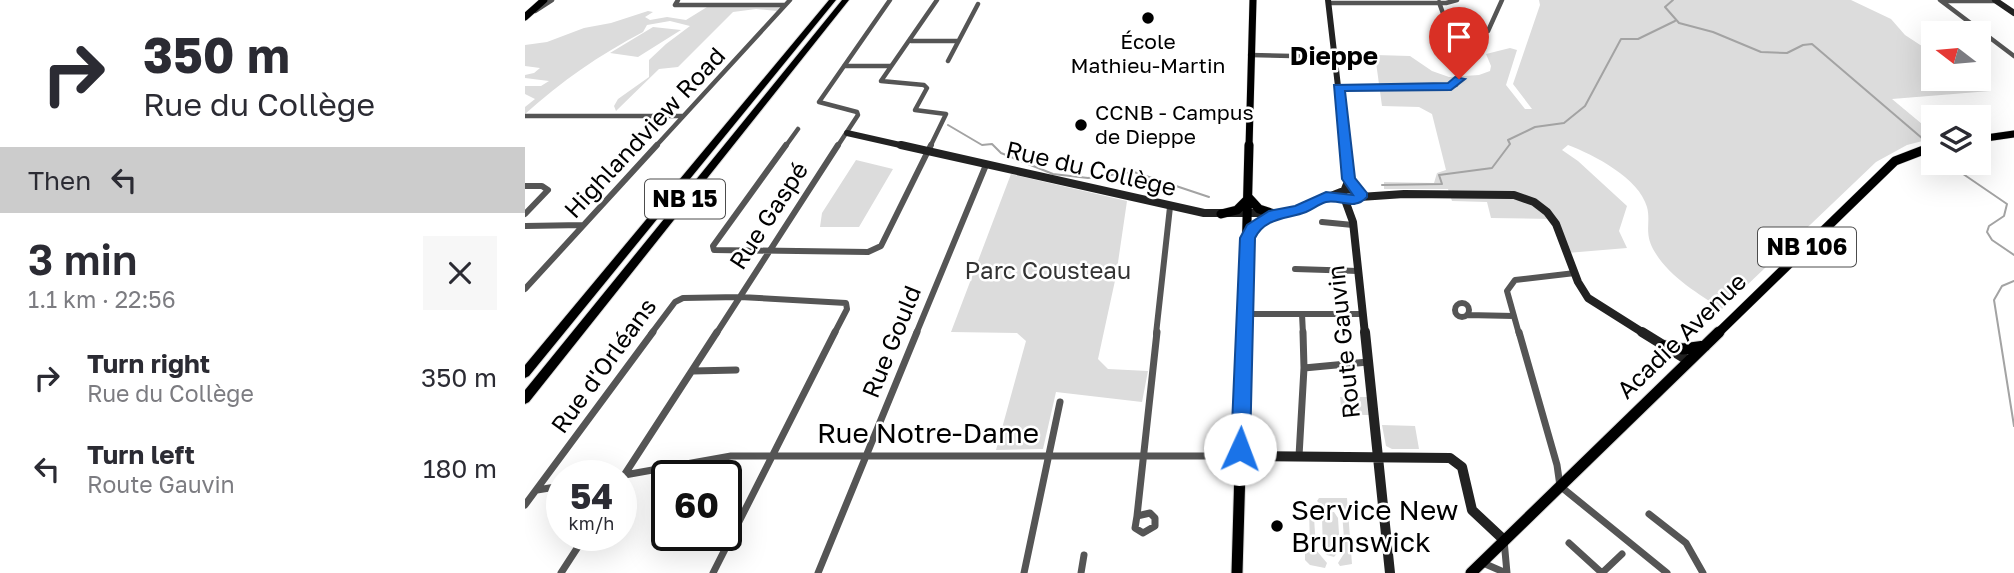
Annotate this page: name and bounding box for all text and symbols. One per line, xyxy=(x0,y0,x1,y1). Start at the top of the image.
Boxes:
pin xyxy=(1429,7,1489,79)
marker: École Mathieu-Martin xyxy=(1140,10,1156,26)
icon: arrive xyxy=(1440,18,1478,56)
north arrow xyxy=(1921,21,1991,91)
map controls xyxy=(1921,21,1991,175)
text: 350 m xyxy=(143,25,290,84)
icon: right xyxy=(28,28,119,119)
place label: École Mathieu-Martin xyxy=(1070,28,1226,78)
district label: Dieppe xyxy=(1290,40,1378,71)
street label: Highlandview Road xyxy=(557,41,730,223)
text: Rue du Collège xyxy=(143,85,375,123)
place label: CCNB - Campus de Dieppe xyxy=(1095,99,1254,149)
button: layers xyxy=(1921,105,1991,175)
marker: CCNB - Campus de Dieppe xyxy=(1073,117,1089,133)
street label: Rue du Collège xyxy=(1003,134,1179,201)
street label: Rue Gaspé xyxy=(722,156,813,274)
icon: left xyxy=(105,161,143,199)
text: Then xyxy=(28,165,91,196)
road number: NB 15 xyxy=(645,180,725,218)
road number: NB 106 xyxy=(1758,228,1856,266)
text: 3 min xyxy=(28,234,137,284)
button: close xyxy=(423,236,497,310)
park label: Parc Cousteau xyxy=(965,255,1131,284)
street label: Route Gauvin xyxy=(1320,264,1365,420)
street label: Acadie Avenue xyxy=(1610,266,1752,404)
street label: Rue Gould xyxy=(855,281,926,402)
text: 1.1 km · 22:56 xyxy=(28,285,176,313)
street label: Rue d'Orléans xyxy=(544,292,661,438)
text: Turn right xyxy=(87,348,210,379)
icon: right xyxy=(28,359,66,397)
text: 350 m xyxy=(421,362,497,393)
text: Rue du Collège xyxy=(87,379,254,407)
position arrow xyxy=(1203,412,1277,486)
street label: Rue Notre-Dame xyxy=(817,416,1039,449)
text: Turn left xyxy=(87,439,195,470)
icon: left xyxy=(28,450,66,488)
text: 180 m xyxy=(423,453,497,484)
speed limit sign: 60 xyxy=(651,460,742,551)
text: Route Gauvin xyxy=(87,470,235,498)
text: 54 xyxy=(570,475,613,517)
place label: Service New Brunswick xyxy=(1291,493,1459,558)
text: km/h xyxy=(569,512,614,534)
marker: Service New Brunswick xyxy=(1269,518,1285,534)

